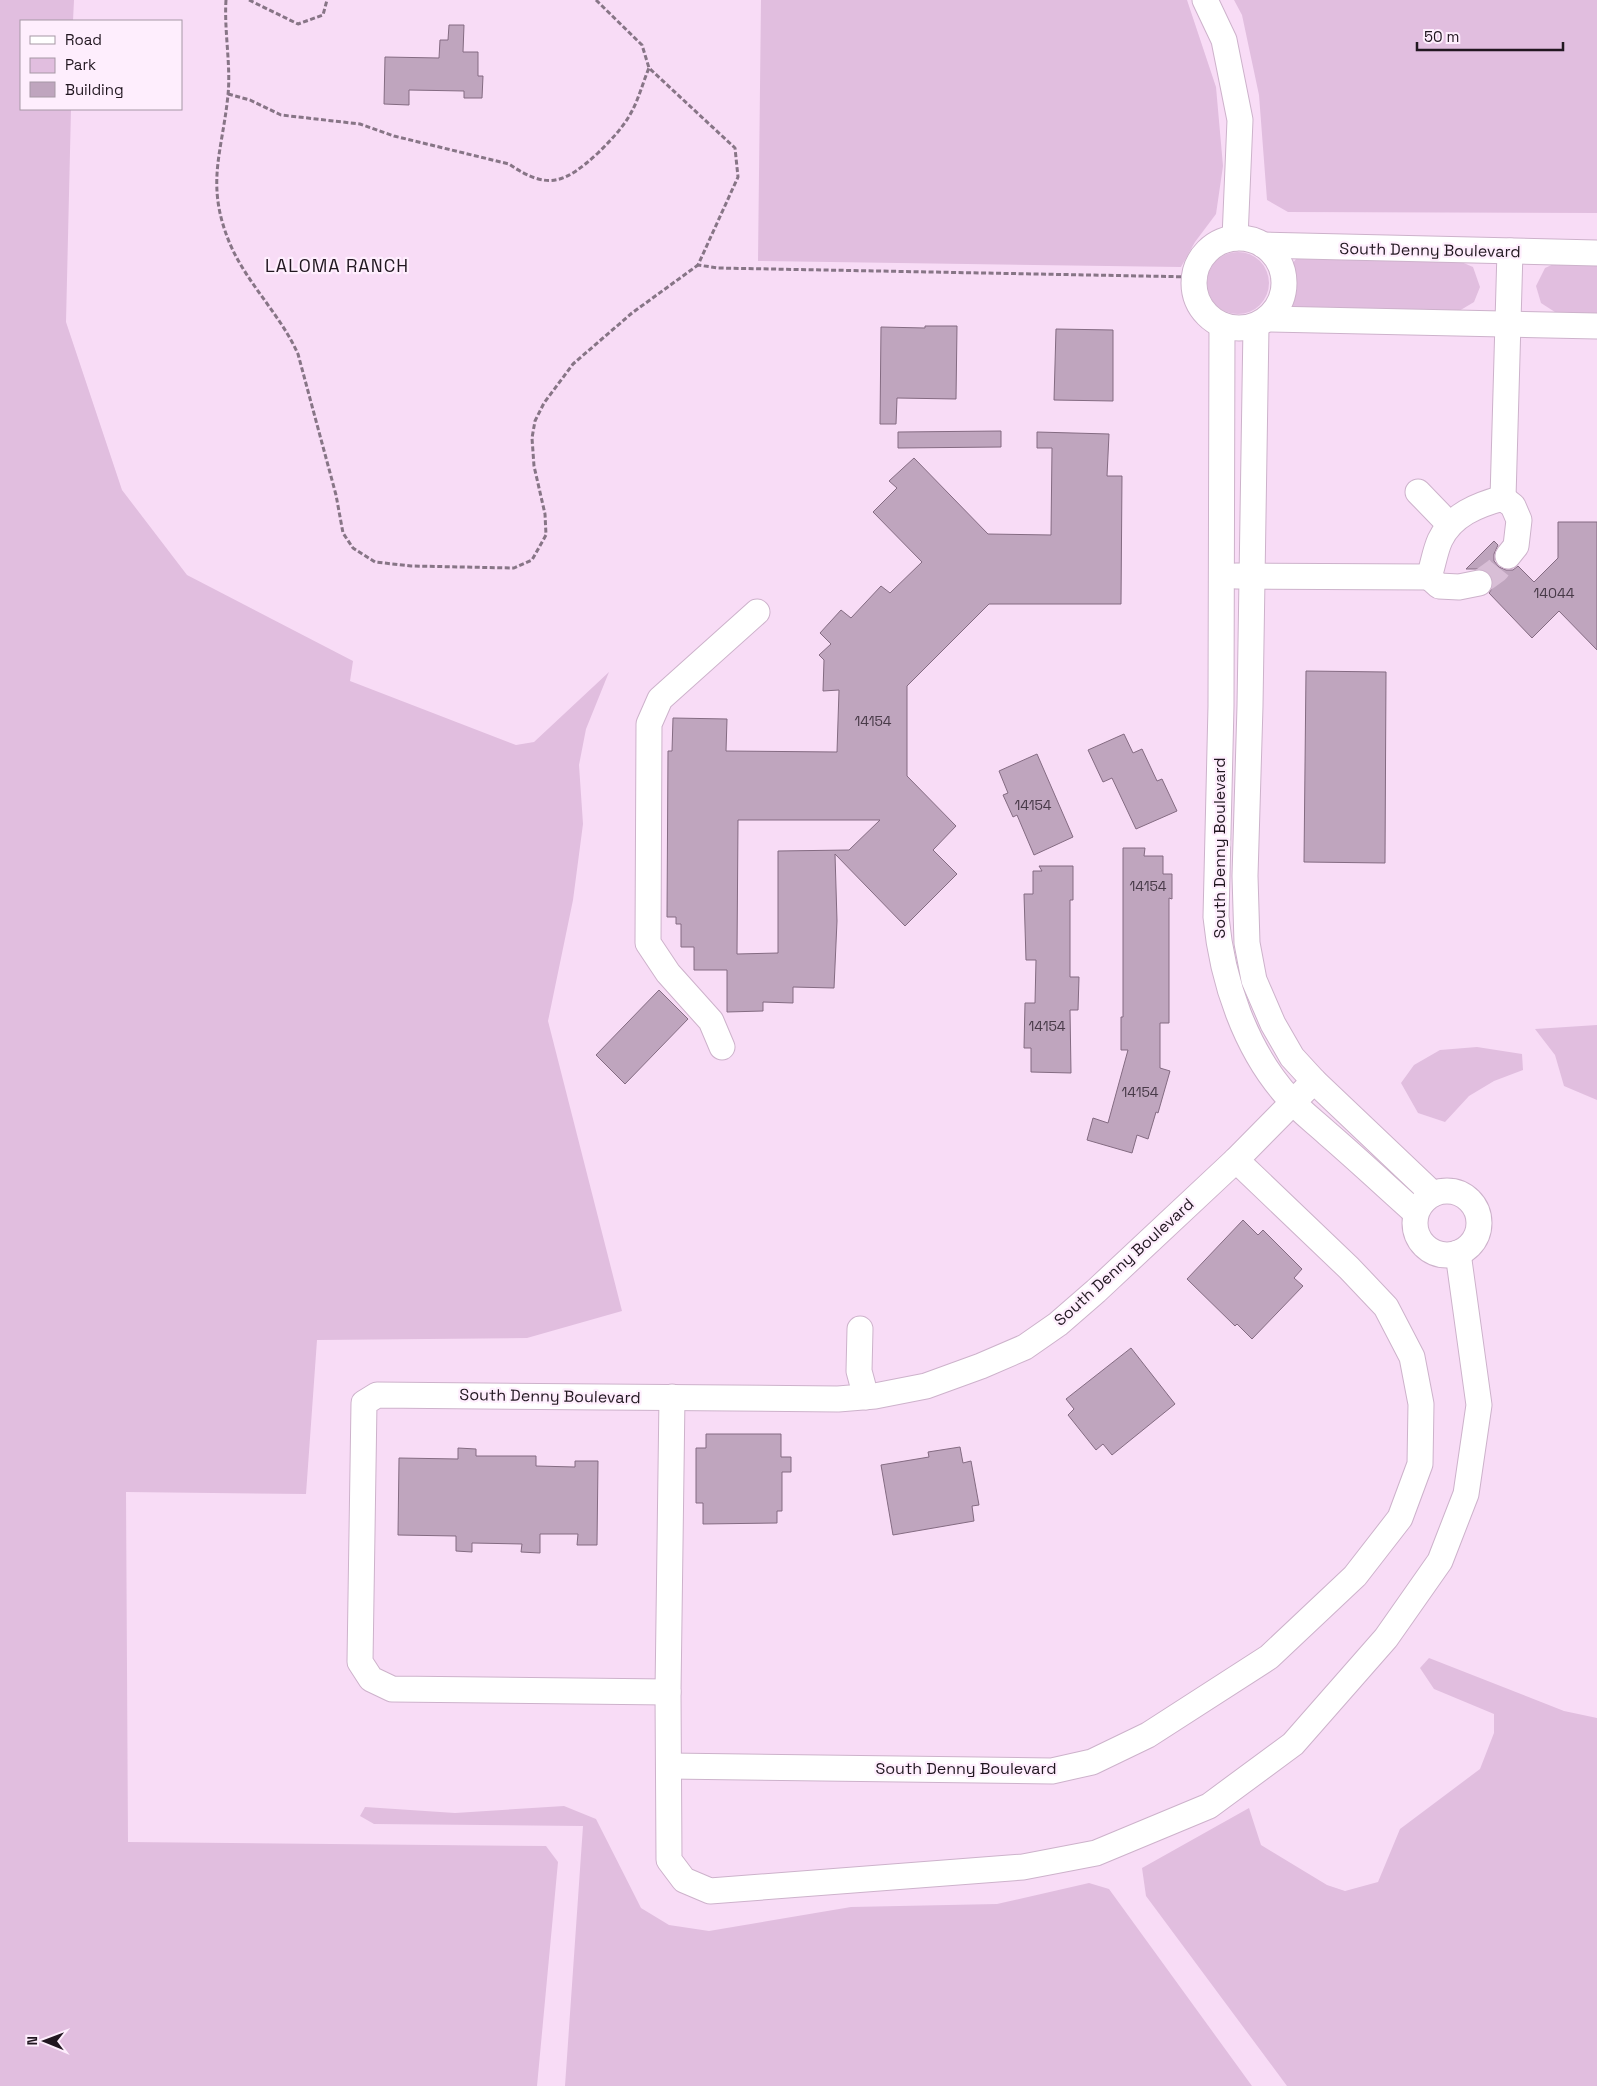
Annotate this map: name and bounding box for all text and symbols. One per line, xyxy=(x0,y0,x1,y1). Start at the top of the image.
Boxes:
legend xyxy=(20,20,182,110)
scale bar xyxy=(1417,20,1563,52)
text: 50 m xyxy=(1424,27,1459,46)
text: Road xyxy=(65,30,102,49)
text: Park xyxy=(65,55,96,74)
text: Building xyxy=(65,80,124,99)
street label: South Denny Boulevard xyxy=(1339,238,1521,262)
district label: LALOMA RANCH xyxy=(265,254,409,277)
house number: 14044 xyxy=(1533,584,1575,602)
house number: 14154 xyxy=(854,712,892,730)
street label: South Denny Boulevard xyxy=(1209,757,1230,939)
house number: 14154 xyxy=(1014,796,1052,814)
house number: 14154 xyxy=(1129,877,1167,895)
house number: 14154 xyxy=(1028,1017,1066,1035)
house number: 14154 xyxy=(1121,1083,1159,1101)
street label: South Denny Boulevard xyxy=(1050,1194,1198,1330)
street label: South Denny Boulevard xyxy=(459,1384,641,1408)
street label: South Denny Boulevard xyxy=(875,1758,1057,1779)
north arrow xyxy=(20,2016,70,2066)
text: N xyxy=(23,2036,41,2046)

